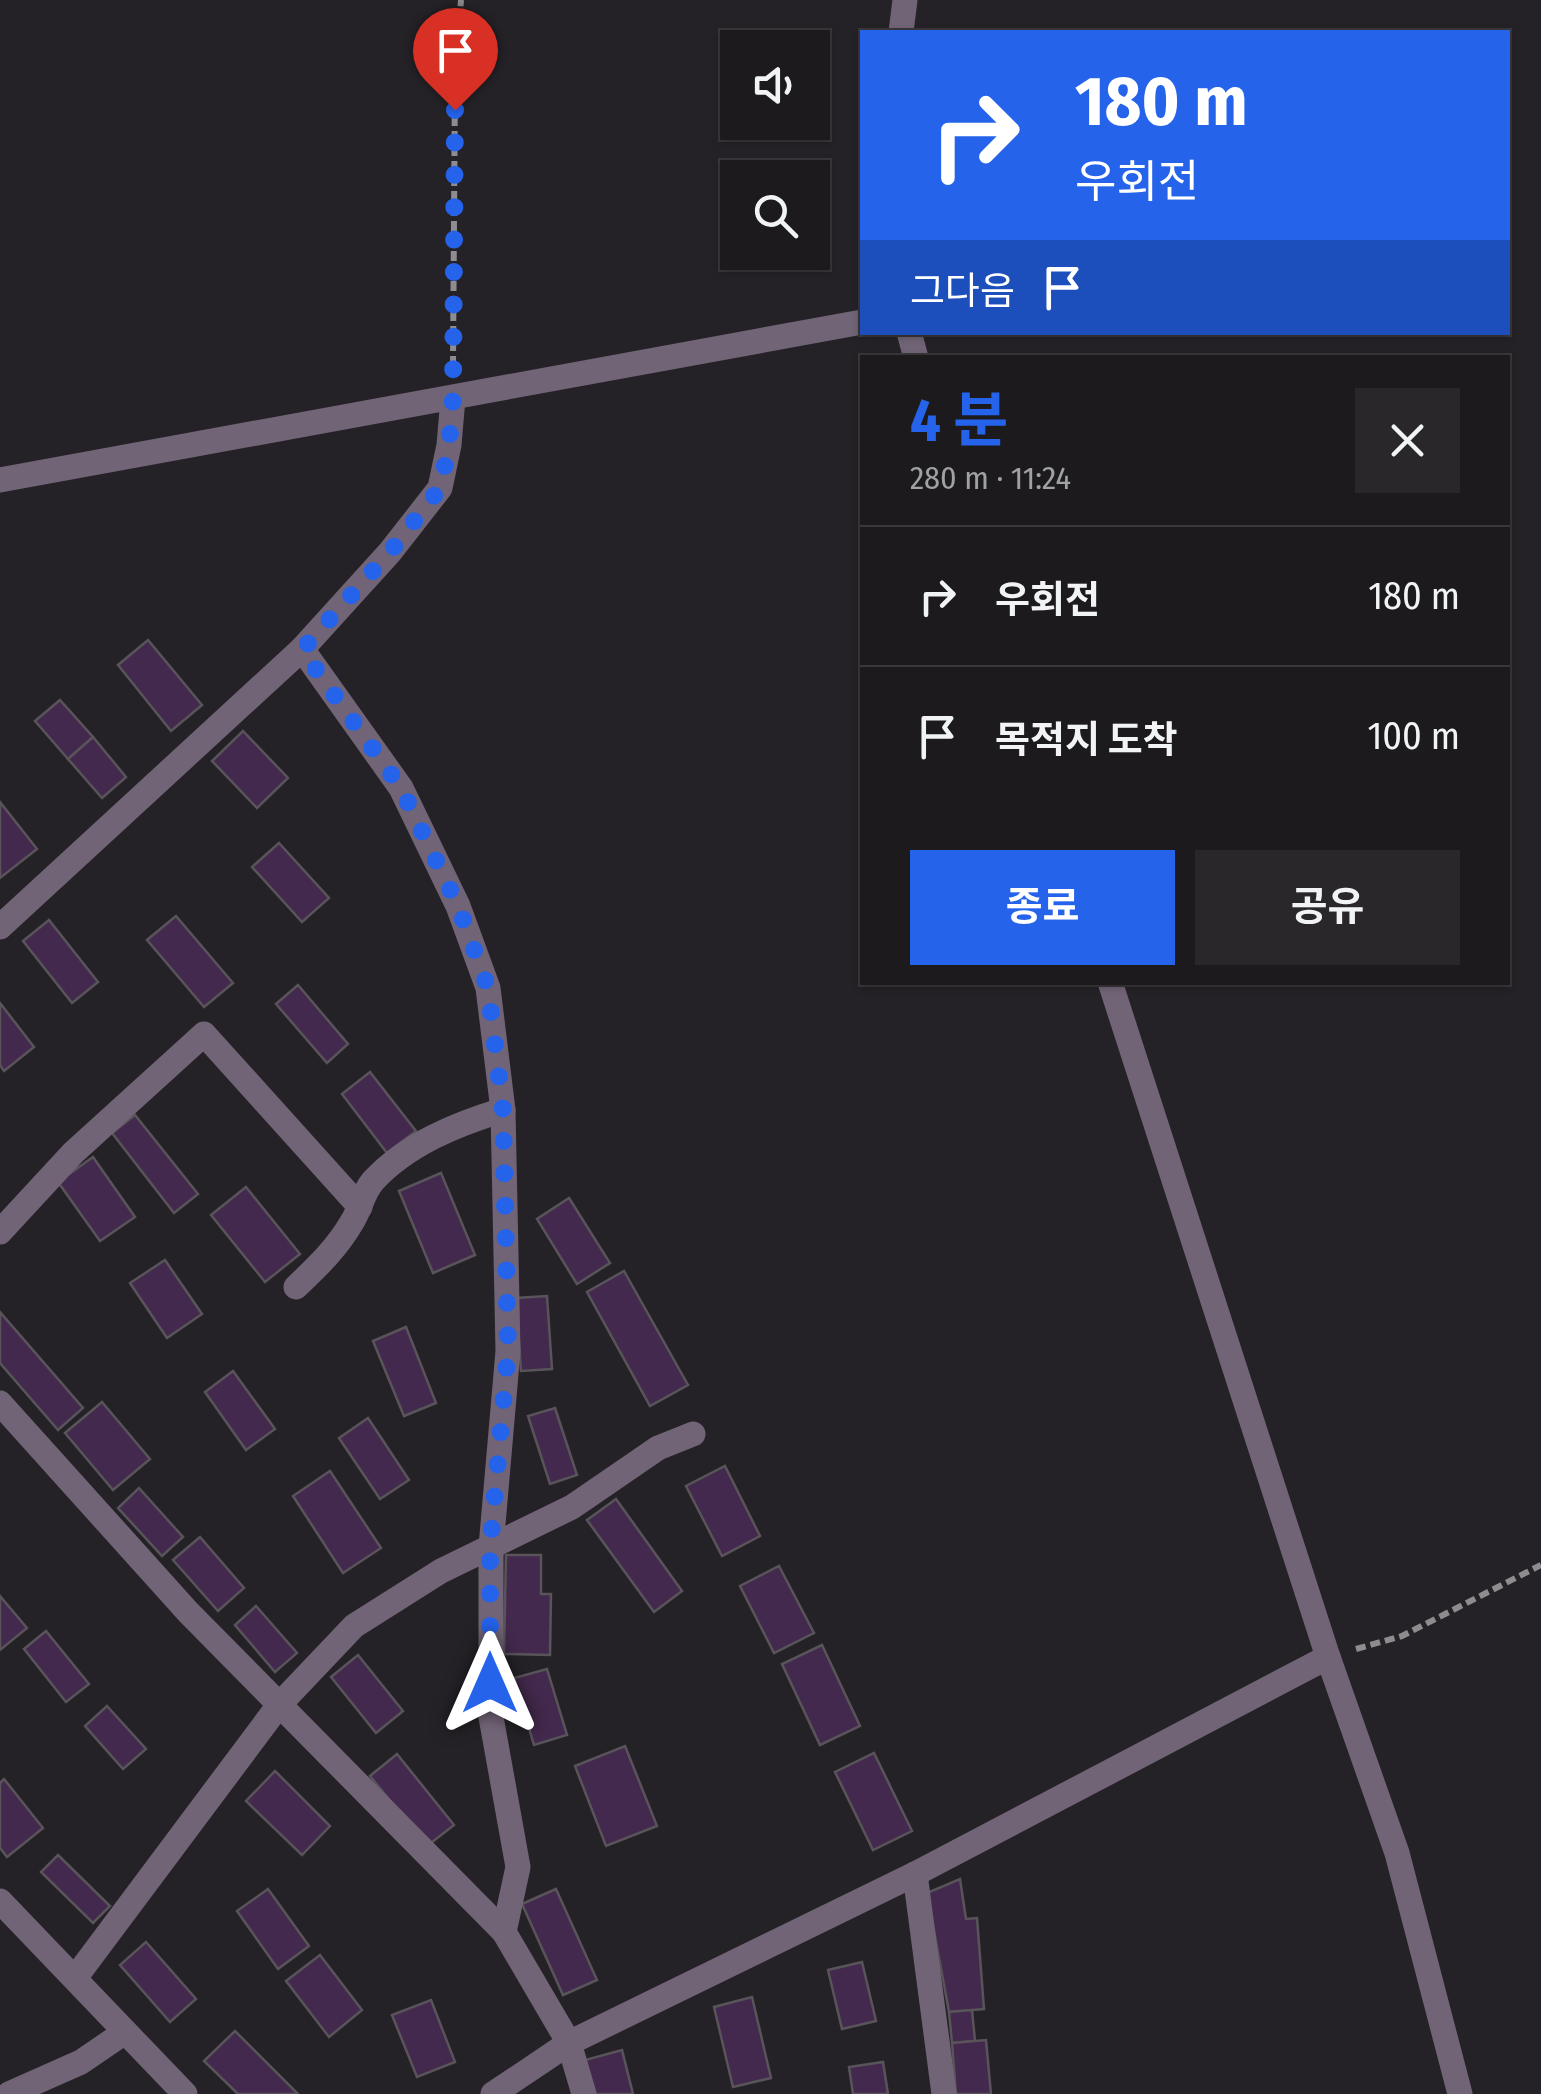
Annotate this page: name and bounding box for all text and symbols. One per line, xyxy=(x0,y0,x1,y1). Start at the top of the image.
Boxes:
pin xyxy=(413,8,498,111)
icon: arrive xyxy=(428,23,483,78)
map controls xyxy=(720,30,830,270)
button: sound xyxy=(720,30,830,140)
text: 180 m xyxy=(1075,60,1248,144)
icon: right xyxy=(910,70,1040,200)
text: 우회전 xyxy=(1075,155,1199,209)
button: search xyxy=(720,160,830,270)
icon: arrive xyxy=(1035,260,1090,315)
text: 그다음 xyxy=(910,268,1015,314)
text: 4 분 xyxy=(910,385,1009,457)
button: close xyxy=(1355,388,1460,493)
text: 280 m · 11:24 xyxy=(910,459,1071,497)
icon: right xyxy=(910,569,965,624)
text: 180 m xyxy=(1368,573,1460,619)
text: 우회전 xyxy=(995,577,1100,623)
icon: arrive xyxy=(910,709,965,764)
text: 100 m xyxy=(1367,713,1460,759)
text: 목적지 도착 xyxy=(995,717,1178,763)
button: 종료 xyxy=(910,850,1175,965)
button: 공유 xyxy=(1195,850,1460,965)
position arrow xyxy=(438,1631,542,1735)

